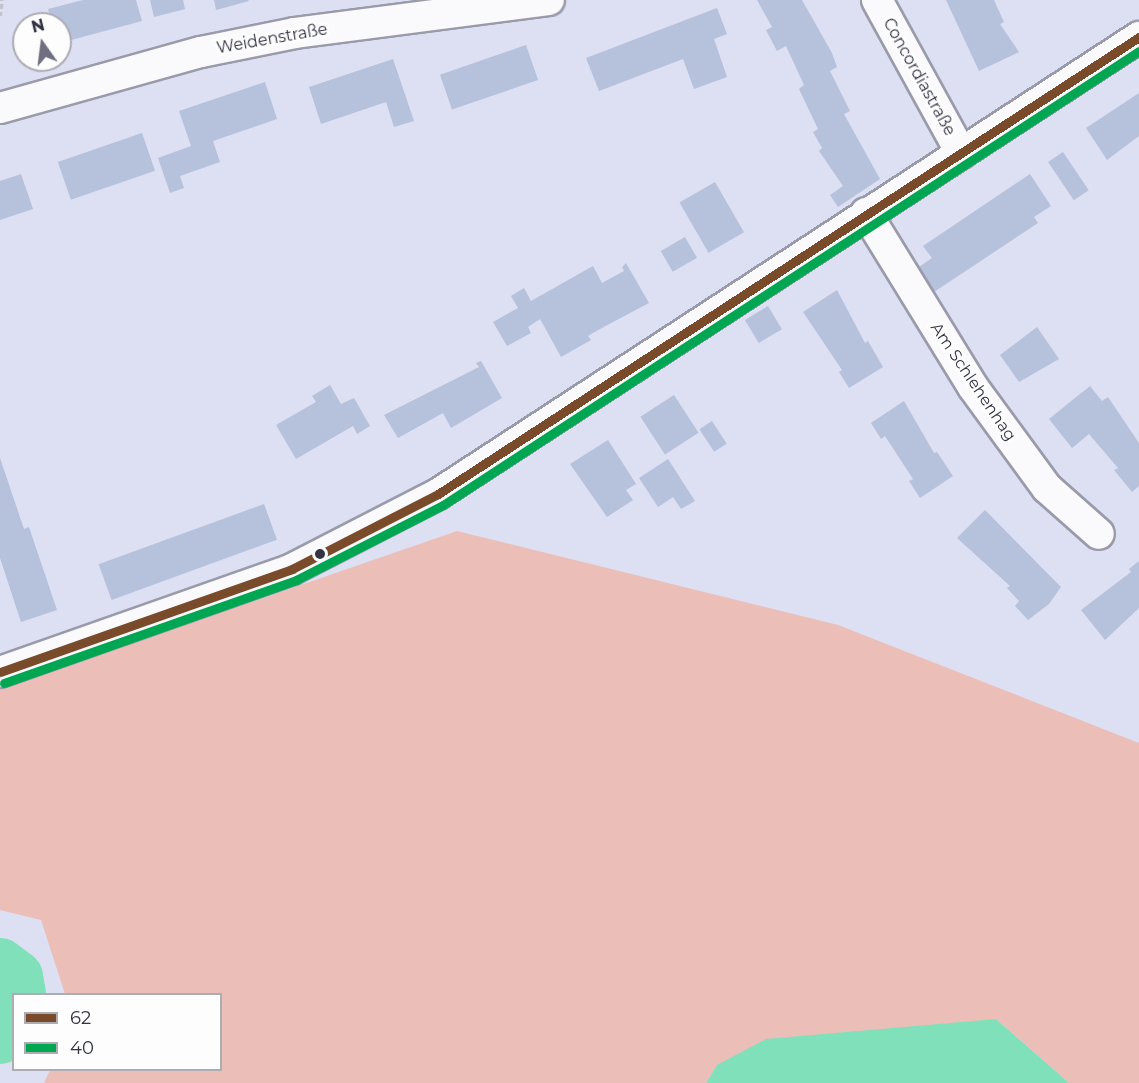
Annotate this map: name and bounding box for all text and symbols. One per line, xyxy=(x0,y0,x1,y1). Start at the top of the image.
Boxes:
north arrow xyxy=(12,12,72,72)
text: N xyxy=(29,15,47,37)
street label: Concordiastraße xyxy=(879,15,959,139)
street label: Weidenstraße xyxy=(215,20,329,58)
street label: Am Schlehenhag xyxy=(926,319,1020,445)
unlabelled marker xyxy=(314,548,326,560)
legend xyxy=(12,993,222,1071)
text: 62 xyxy=(70,1007,91,1029)
text: 40 xyxy=(70,1037,94,1059)

